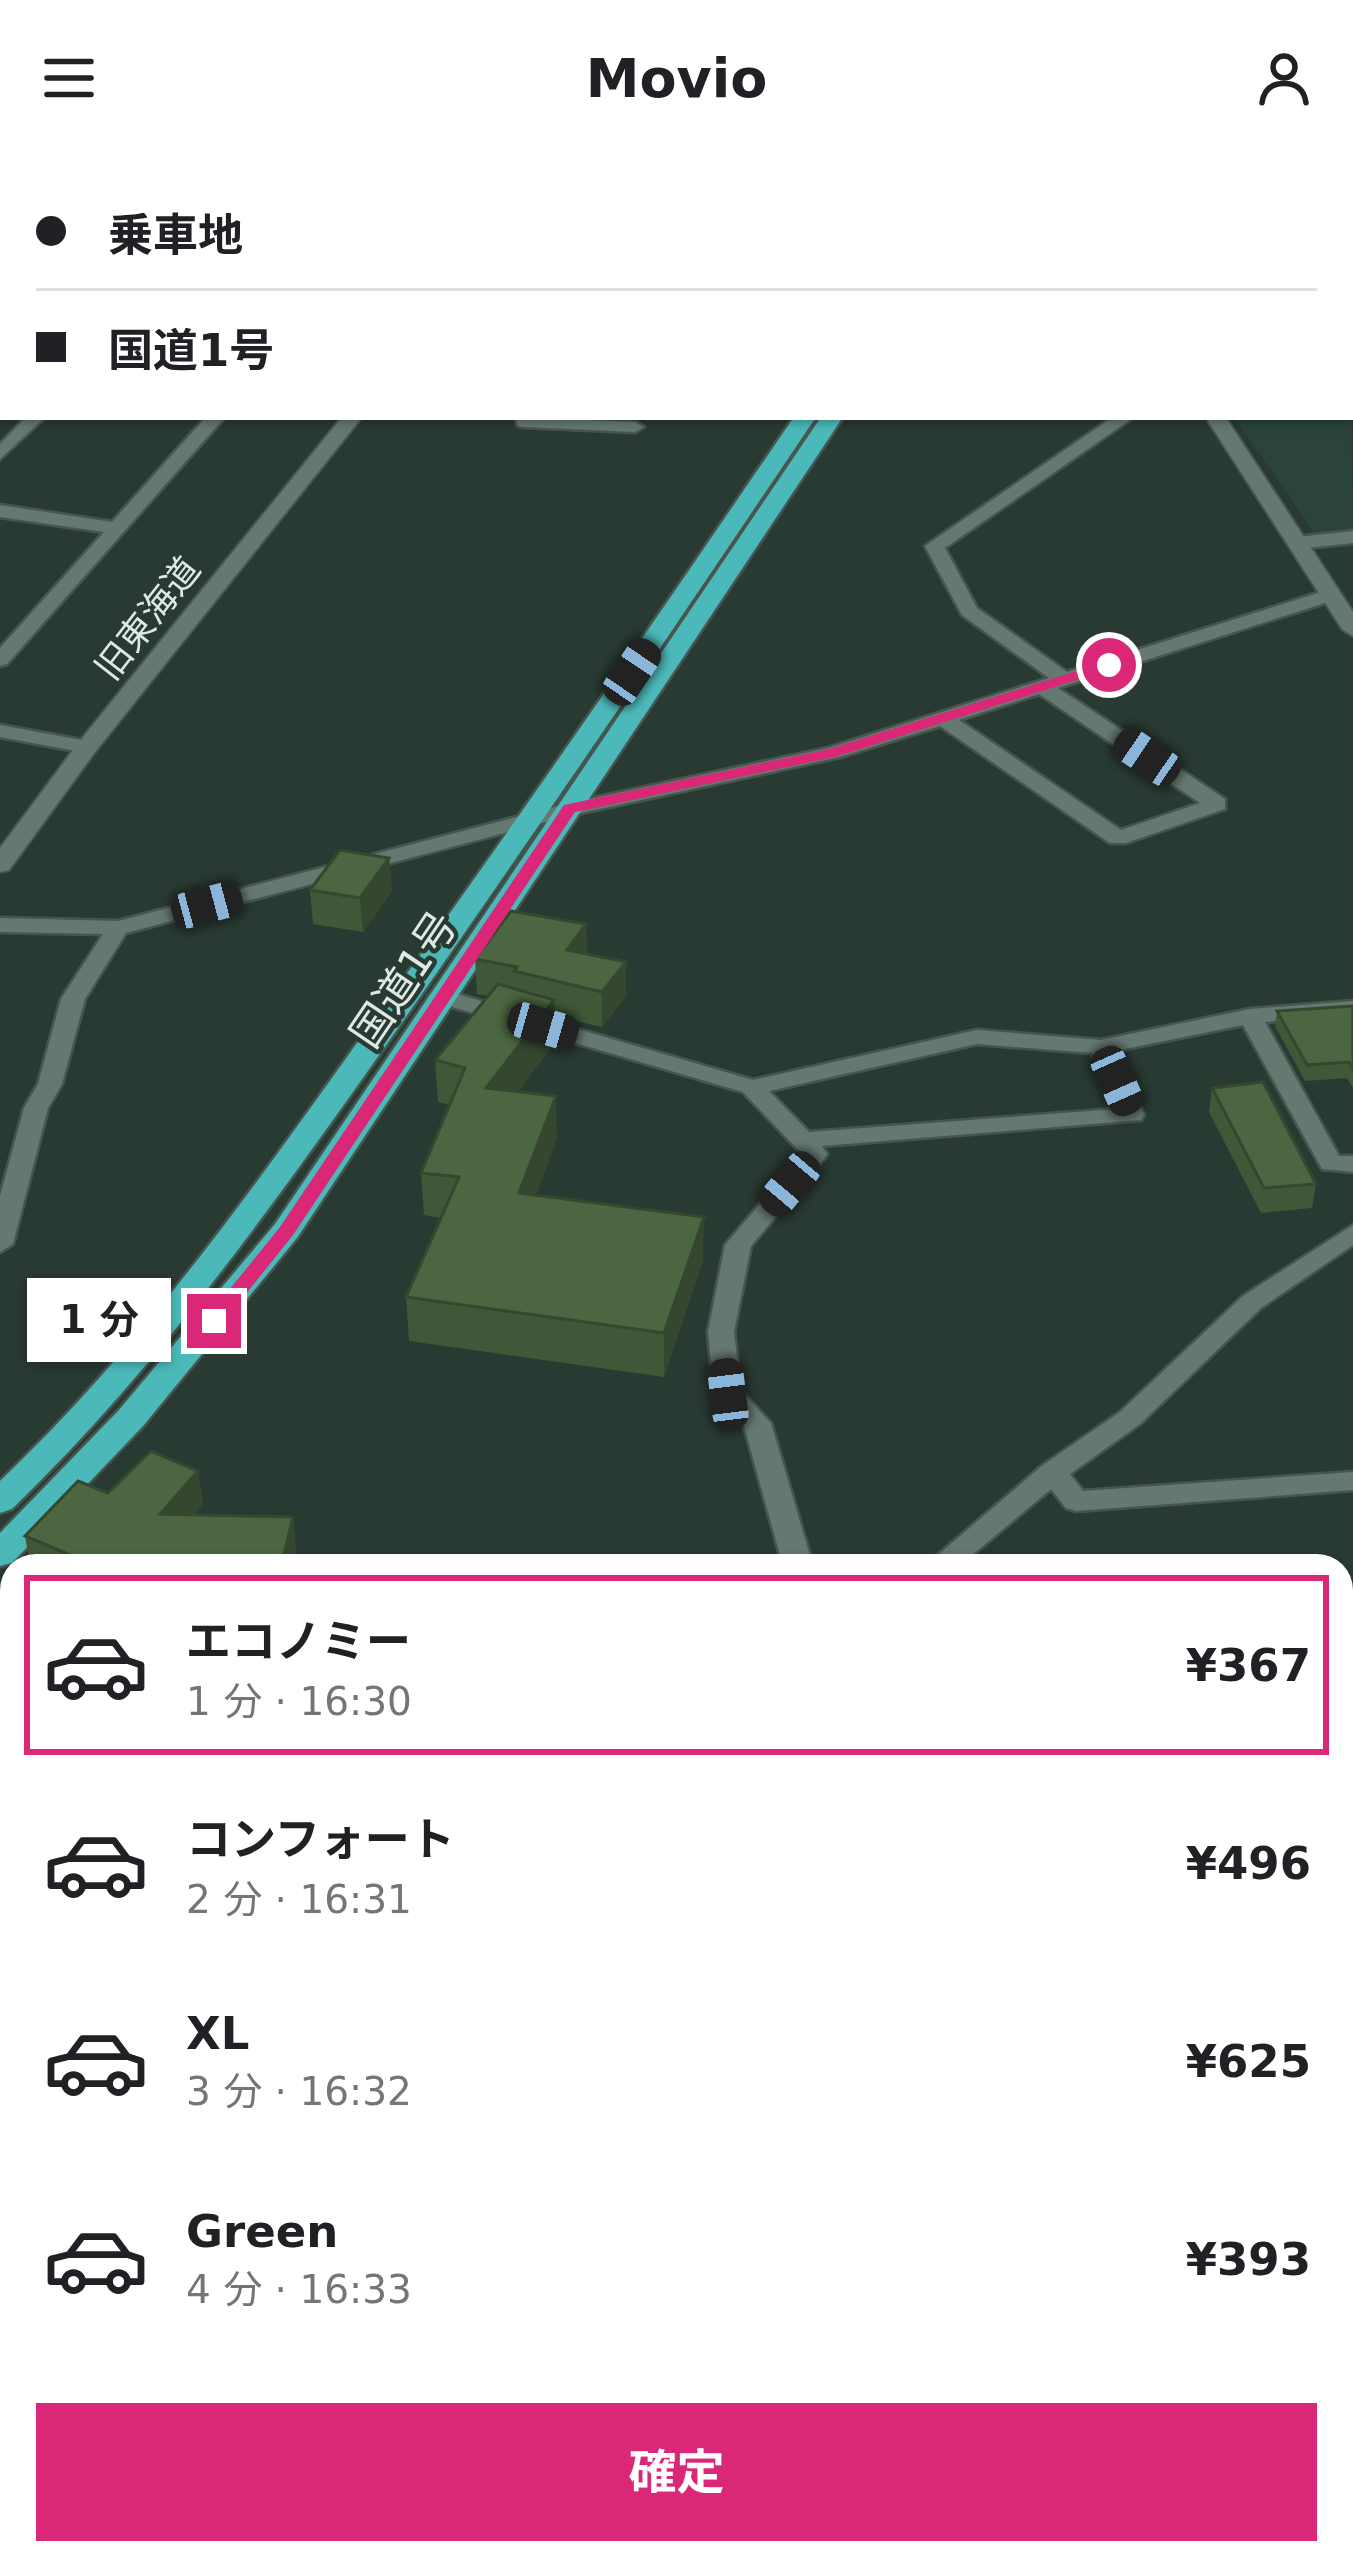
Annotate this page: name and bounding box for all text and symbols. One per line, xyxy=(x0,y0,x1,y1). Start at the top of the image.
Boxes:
icon: menu xyxy=(36,45,102,111)
icon: person xyxy=(1251,45,1317,111)
text: Movio xyxy=(586,47,767,110)
text: 乗車地 xyxy=(108,209,243,262)
text: 国道1号 xyxy=(108,324,274,377)
street label: 旧東海道 xyxy=(87,549,208,688)
car xyxy=(597,632,667,712)
route start xyxy=(1082,638,1136,692)
car xyxy=(1107,722,1187,792)
car xyxy=(168,878,246,932)
street label: 国道1号 xyxy=(340,902,466,1056)
car xyxy=(503,999,583,1053)
car xyxy=(1086,1041,1148,1121)
car xyxy=(753,1145,827,1223)
callout: 1 分 xyxy=(28,1279,172,1363)
route end xyxy=(187,1294,241,1348)
text: 1 分 xyxy=(59,1297,139,1342)
car xyxy=(706,1356,750,1432)
icon: car xyxy=(42,1611,150,1719)
text: エコノミー xyxy=(186,1615,411,1668)
text: ¥367 xyxy=(1186,1639,1311,1692)
text: 1 分 · 16:30 xyxy=(186,1679,412,1724)
icon: car xyxy=(42,1809,150,1917)
text: コンフォート xyxy=(186,1813,455,1866)
text: ¥496 xyxy=(1186,1837,1311,1890)
text: 2 分 · 16:31 xyxy=(186,1877,412,1922)
icon: car xyxy=(42,2007,150,2115)
text: XL xyxy=(186,2007,249,2060)
text: ¥625 xyxy=(1186,2035,1311,2088)
text: 3 分 · 16:32 xyxy=(186,2069,412,2114)
icon: car xyxy=(42,2205,150,2313)
text: Green xyxy=(186,2205,338,2258)
text: ¥393 xyxy=(1186,2233,1311,2286)
text: 4 分 · 16:33 xyxy=(186,2267,412,2312)
button: 確定 xyxy=(36,2403,1317,2541)

